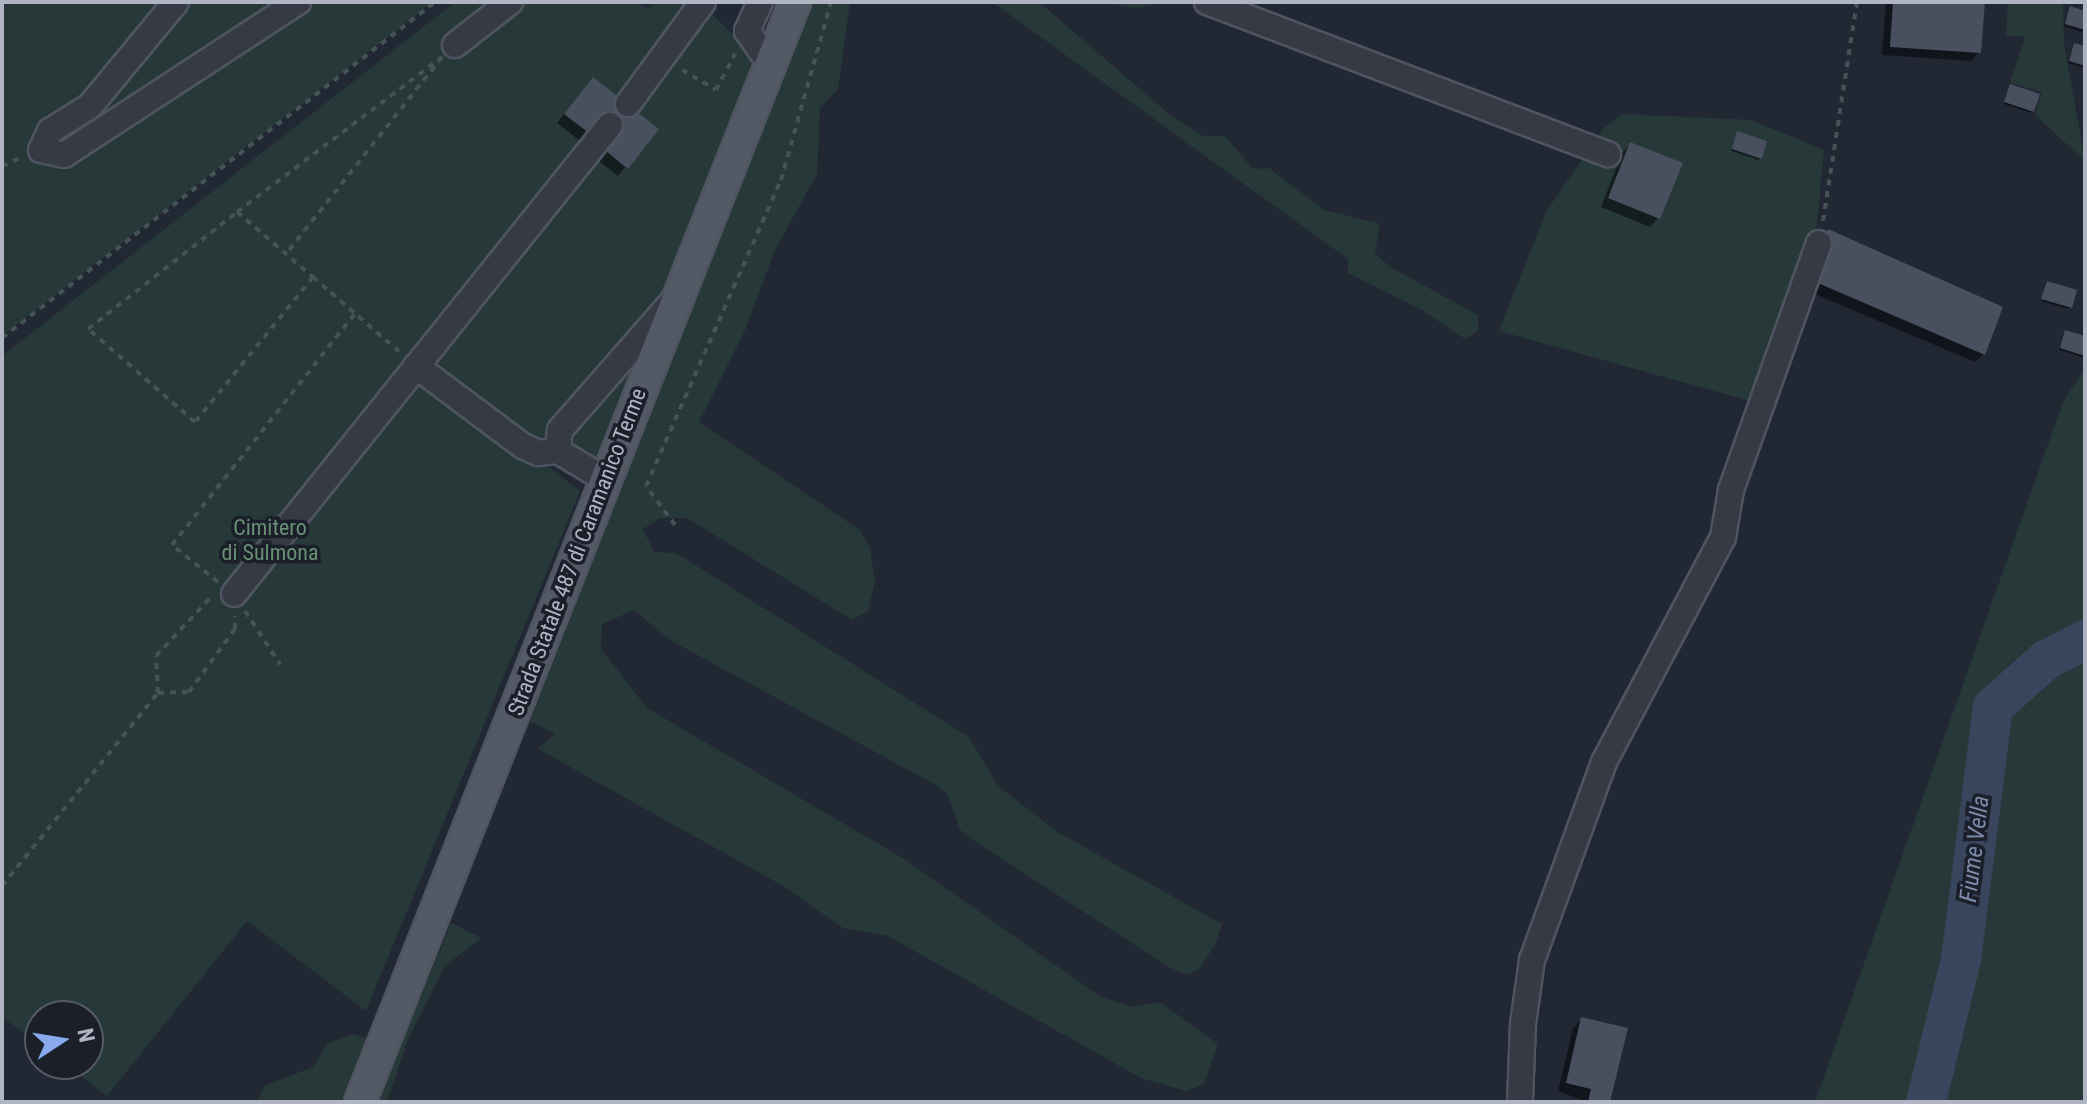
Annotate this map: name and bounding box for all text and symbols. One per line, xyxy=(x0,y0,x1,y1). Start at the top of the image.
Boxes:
street label: Strada Statale 487 di Caramanico Terme xyxy=(502,384,652,720)
park label: Cimitero di Sulmona xyxy=(222,514,318,566)
water label: Fiume Vella xyxy=(1954,794,1996,904)
north arrow xyxy=(24,1000,104,1080)
text: N xyxy=(72,1026,100,1045)

